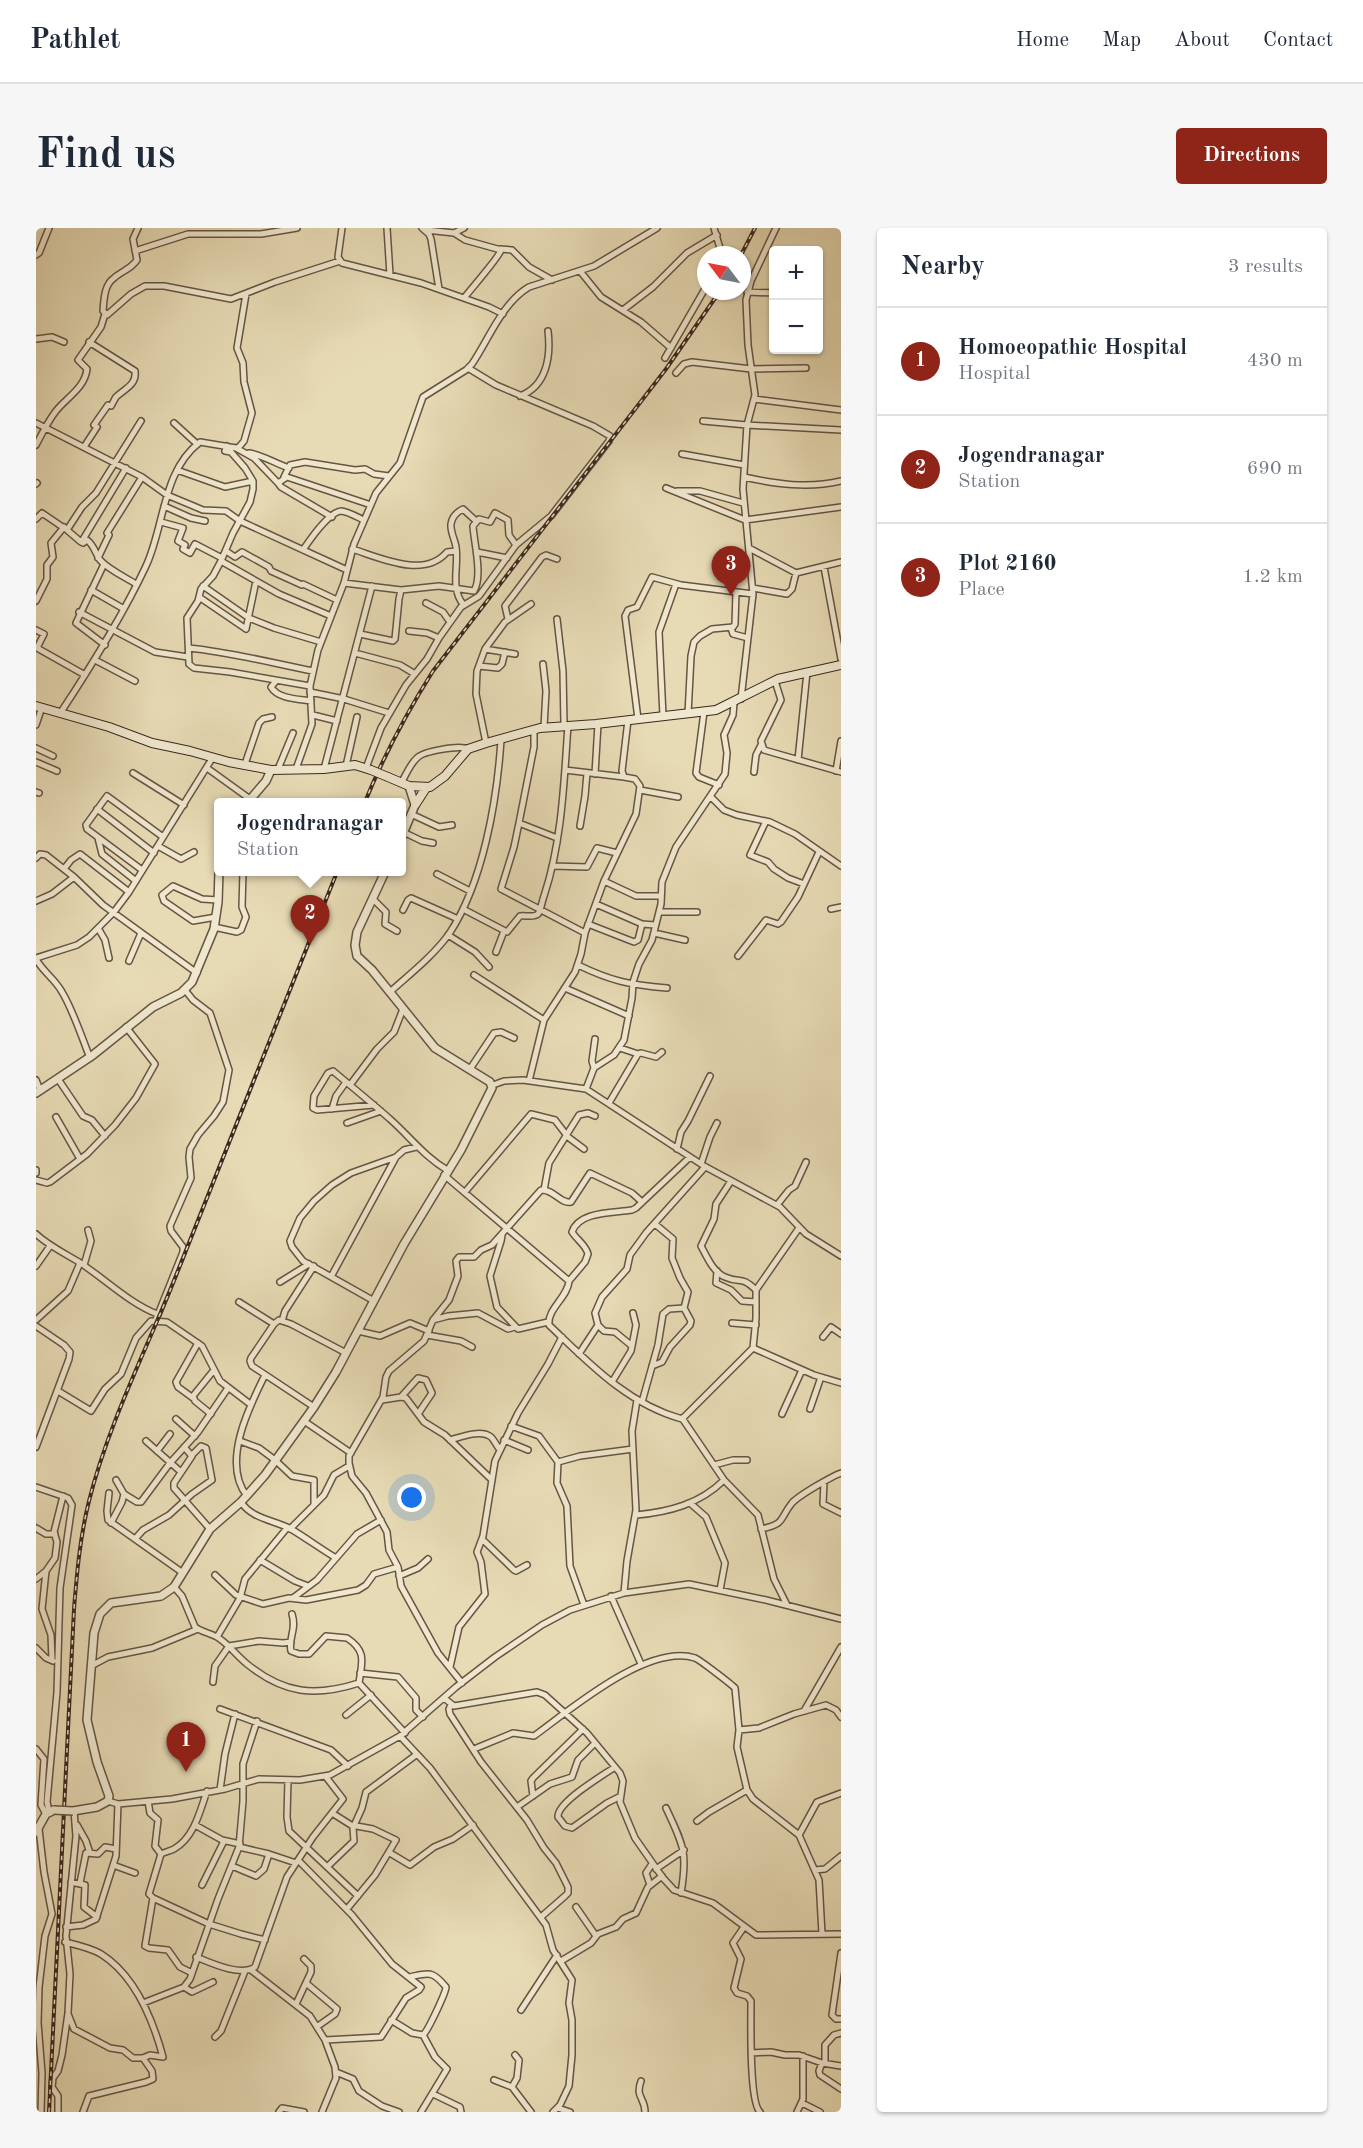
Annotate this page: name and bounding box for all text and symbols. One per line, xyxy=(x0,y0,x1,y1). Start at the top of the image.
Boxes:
text: Pathlet xyxy=(30,27,121,55)
text: Home xyxy=(1016,30,1069,51)
text: Map xyxy=(1102,30,1141,51)
text: About xyxy=(1174,30,1230,51)
text: Contact xyxy=(1263,30,1333,51)
button: Directions xyxy=(1176,128,1327,184)
text: Find us xyxy=(36,135,175,177)
north arrow xyxy=(697,246,751,300)
map controls xyxy=(769,246,823,354)
button: + xyxy=(769,246,823,300)
text: Nearby xyxy=(901,254,985,280)
text: 3 results xyxy=(1228,257,1303,277)
button: − xyxy=(769,300,823,354)
text: Homoeopathic Hospital xyxy=(958,337,1187,359)
text: 1 xyxy=(915,351,926,371)
text: 430 m xyxy=(1247,351,1303,371)
text: Hospital xyxy=(958,364,1030,384)
text: Jogendranagar xyxy=(958,445,1105,467)
text: 2 xyxy=(915,459,926,479)
text: 690 m xyxy=(1247,459,1303,479)
text: Station xyxy=(958,472,1020,492)
pin: 3 xyxy=(712,546,750,596)
text: Plot 2160 xyxy=(958,553,1057,575)
text: 3 xyxy=(915,567,926,587)
text: 1.2 km xyxy=(1242,567,1303,587)
text: Place xyxy=(958,580,1005,600)
popup xyxy=(214,798,406,876)
text: Jogendranagar xyxy=(237,813,383,835)
text: Station xyxy=(237,840,299,860)
pin: 2 xyxy=(290,896,330,945)
your location xyxy=(397,1483,426,1512)
pin: 1 xyxy=(166,1722,206,1772)

